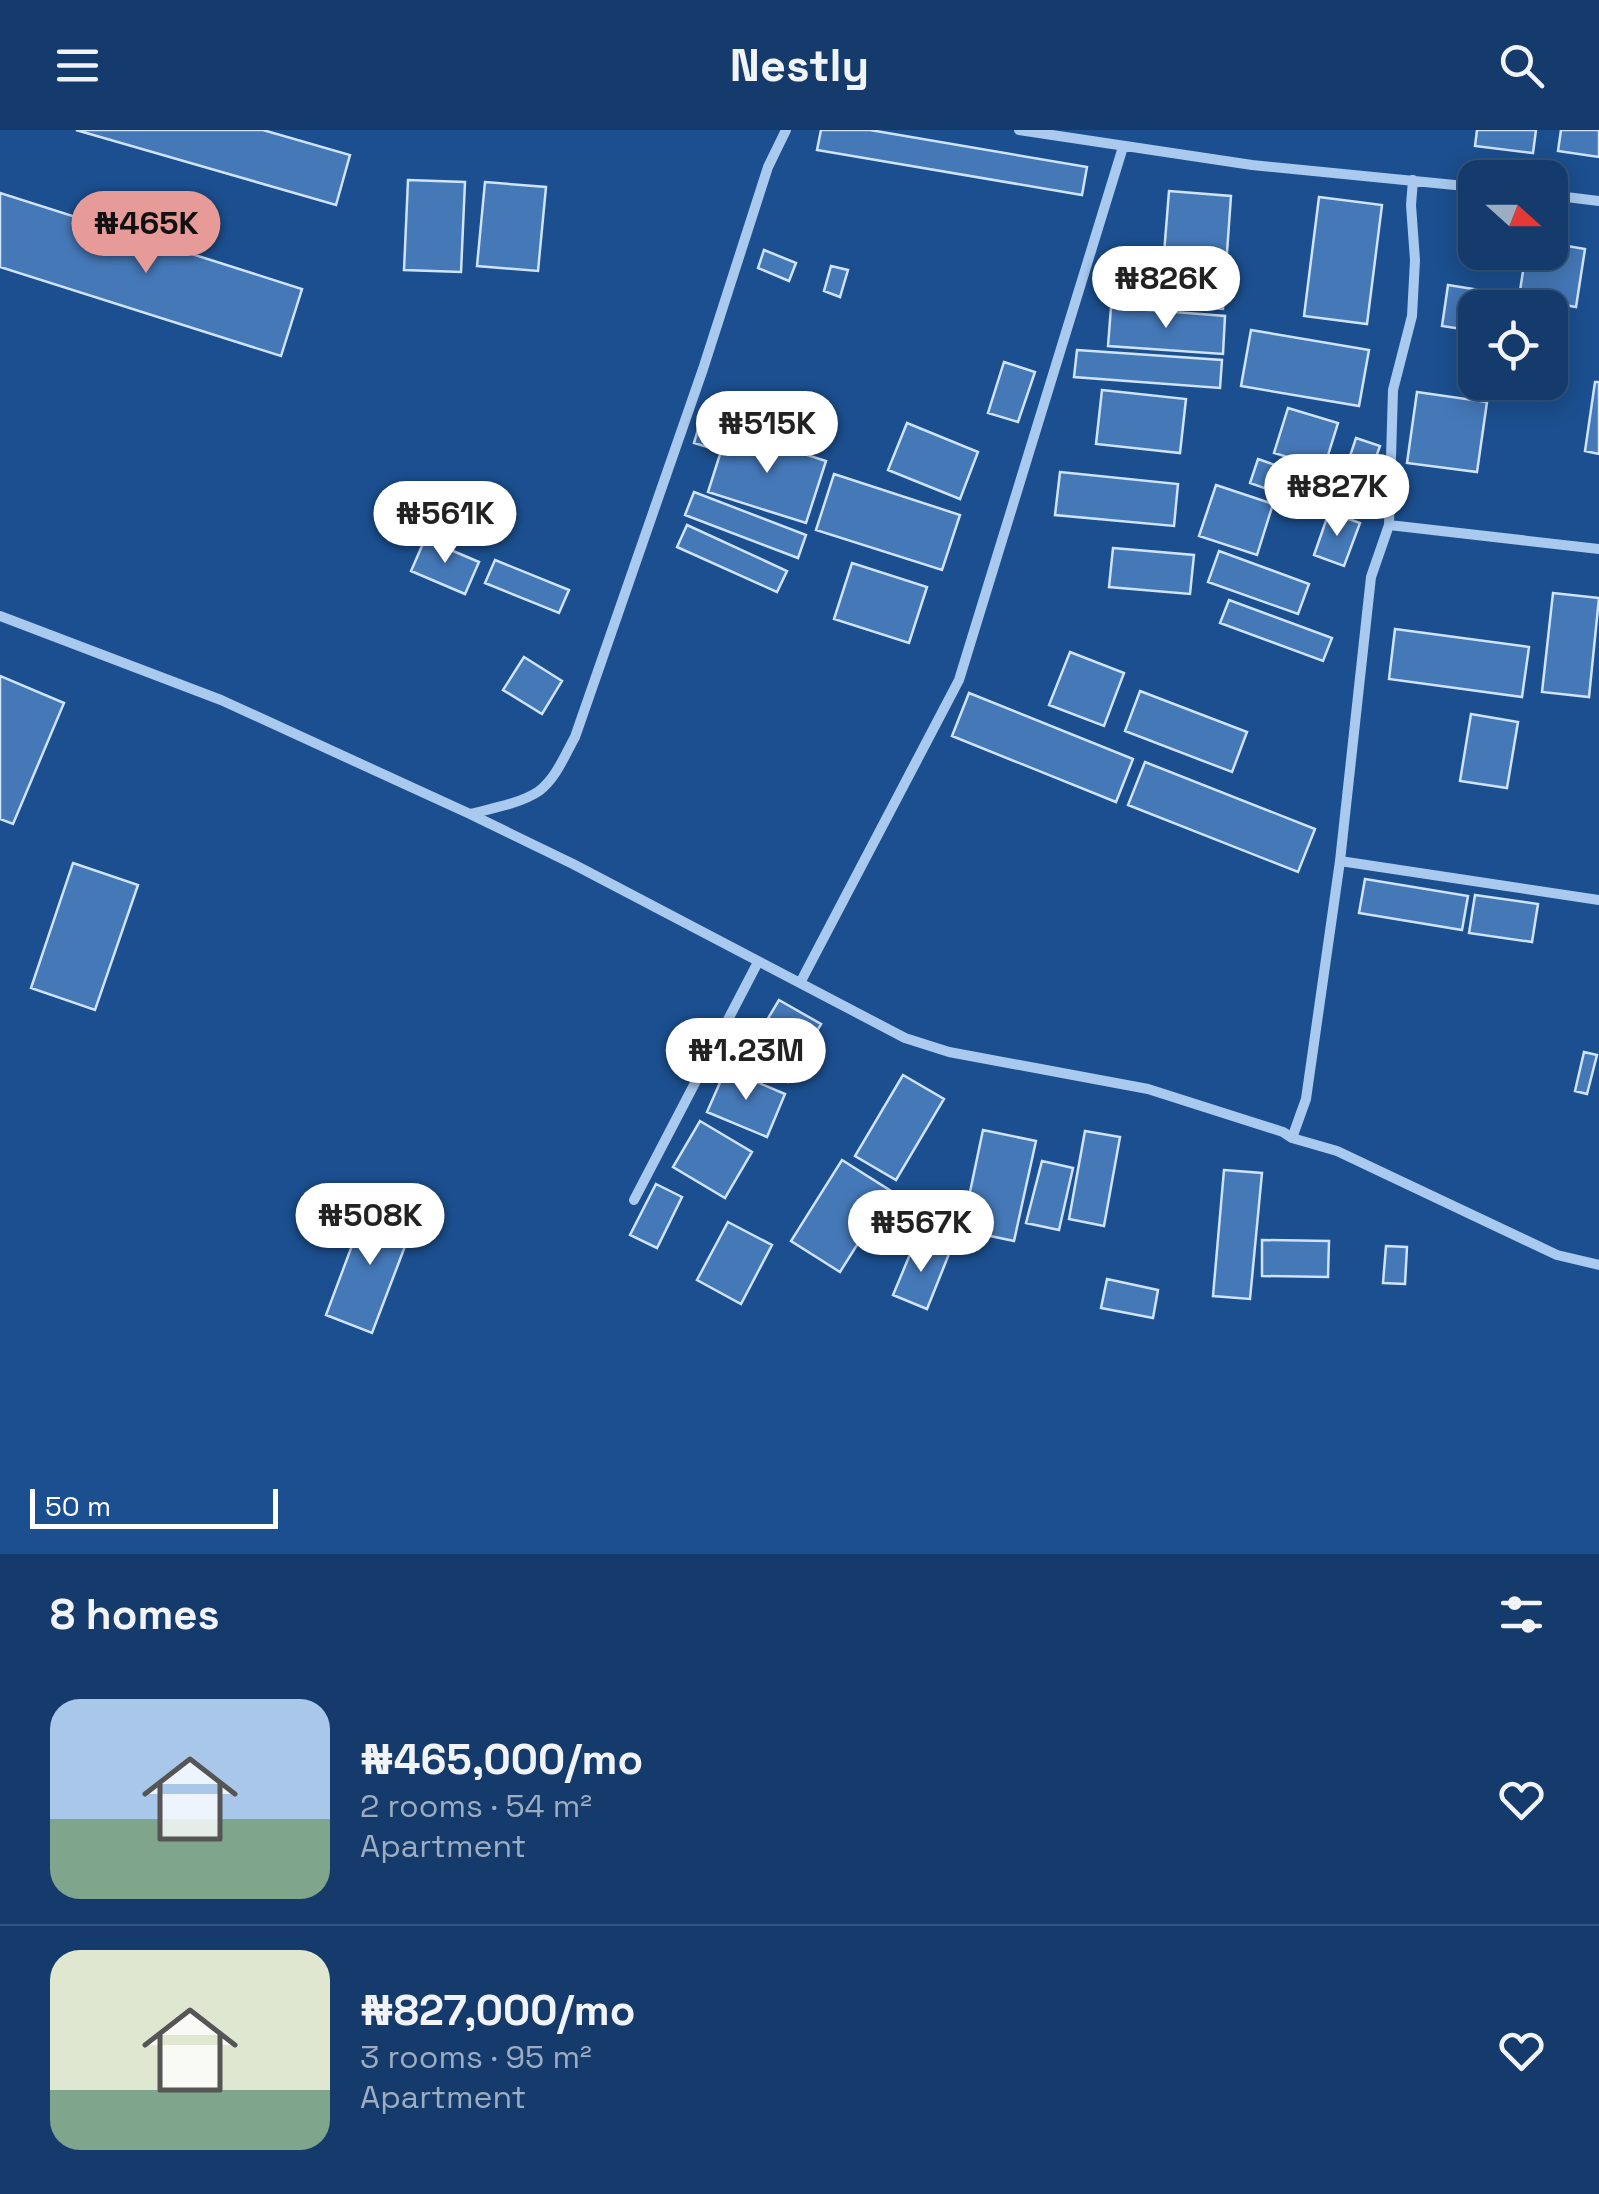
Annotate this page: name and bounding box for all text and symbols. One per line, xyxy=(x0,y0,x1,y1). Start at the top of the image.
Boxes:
text: Nestly xyxy=(730,37,869,94)
icon: menu xyxy=(50,38,105,93)
icon: search xyxy=(1494,38,1549,93)
north arrow xyxy=(1458,160,1568,270)
map controls xyxy=(1458,160,1568,400)
pin: ₦465K xyxy=(76,191,216,276)
text: ₦465K xyxy=(93,203,199,243)
pin: ₦826K xyxy=(1096,246,1236,331)
text: ₦826K xyxy=(1114,258,1218,298)
button: locate xyxy=(1458,290,1568,400)
pin: ₦515K xyxy=(697,391,837,476)
text: ₦515K xyxy=(718,403,816,443)
pin: ₦827K xyxy=(1267,454,1407,539)
text: ₦827K xyxy=(1286,466,1388,506)
pin: ₦561K xyxy=(375,481,515,566)
text: ₦561K xyxy=(395,493,495,533)
pin: ₦1.23M xyxy=(665,1018,827,1103)
text: ₦1.23M xyxy=(688,1030,804,1070)
pin: ₦508K xyxy=(300,1183,440,1268)
pin: ₦567K xyxy=(851,1190,991,1275)
text: ₦508K xyxy=(318,1195,422,1235)
text: ₦567K xyxy=(870,1202,972,1242)
scale bar xyxy=(30,1484,278,1528)
text: 50 m xyxy=(45,1488,111,1524)
icon: filters xyxy=(1494,1587,1549,1642)
text: 8 homes xyxy=(50,1588,220,1641)
text: ₦465,000/mo xyxy=(360,1733,643,1786)
icon: home xyxy=(130,1739,250,1859)
icon: heart xyxy=(1494,1772,1549,1827)
text: 2 rooms · 54 m² xyxy=(360,1786,592,1826)
text: Apartment xyxy=(360,1826,526,1866)
text: ₦827,000/mo xyxy=(360,1984,635,2037)
icon: home xyxy=(130,1990,250,2110)
icon: heart xyxy=(1494,2023,1549,2078)
text: 3 rooms · 95 m² xyxy=(360,2037,592,2077)
text: Apartment xyxy=(360,2077,526,2117)

